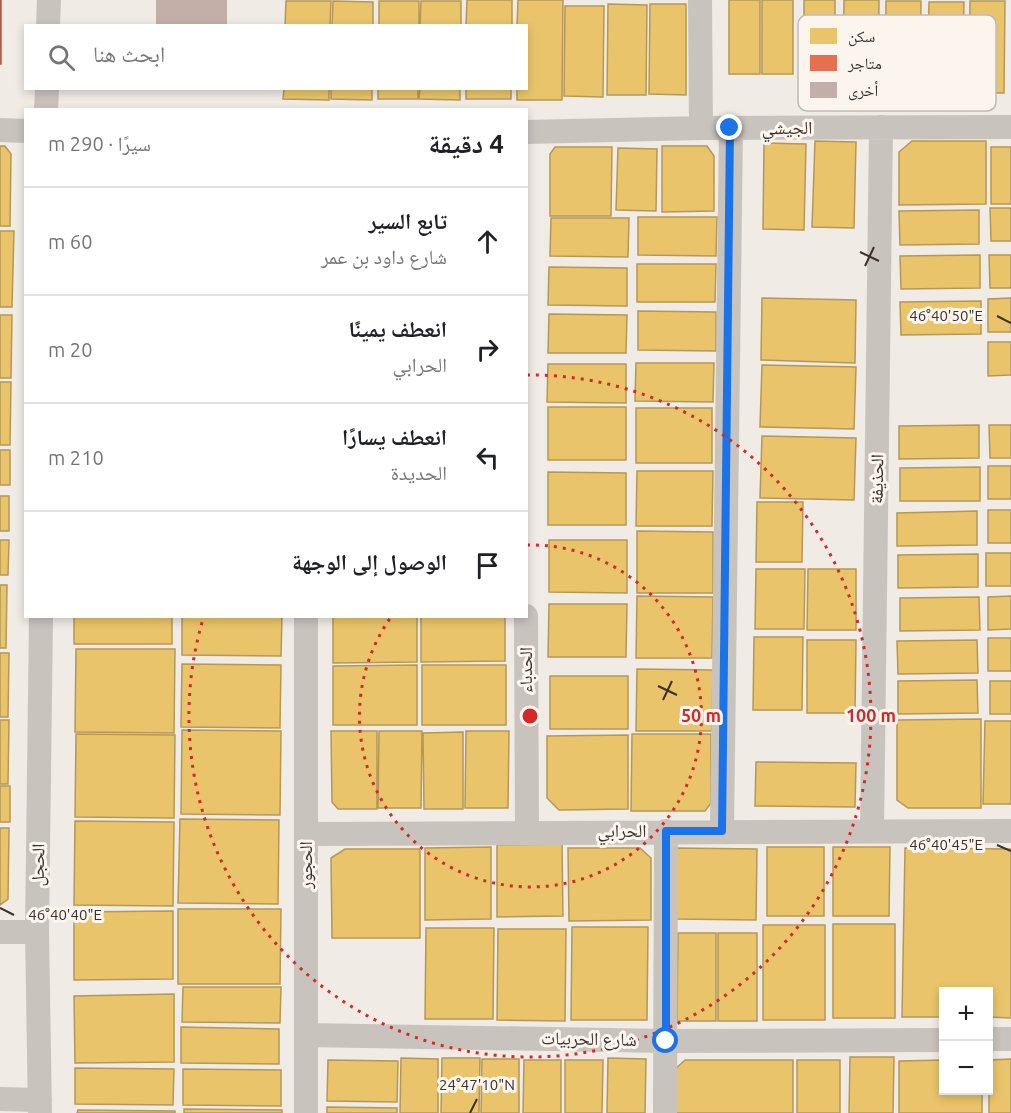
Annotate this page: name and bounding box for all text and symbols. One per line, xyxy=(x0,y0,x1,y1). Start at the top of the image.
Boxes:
legend xyxy=(798,15,996,111)
search box xyxy=(24,24,528,90)
text: سكن xyxy=(848,27,875,47)
icon: search xyxy=(45,41,78,74)
text: ابحث هنا xyxy=(93,41,165,66)
text: متاجر xyxy=(847,54,882,73)
text: أخرى xyxy=(848,81,878,101)
route end xyxy=(716,114,742,140)
street label: الجيشي xyxy=(761,117,813,143)
text: 4 دقيقة xyxy=(429,129,504,158)
text: سيرًا · 290 m xyxy=(48,132,151,155)
text: تابع السير xyxy=(368,208,447,233)
icon: ahead xyxy=(471,225,504,258)
text: 60 m xyxy=(48,230,92,253)
text: شارع داود بن عمر xyxy=(321,245,447,268)
text: 46°40'50"E xyxy=(909,307,983,324)
text: انعطف يمينًا xyxy=(348,316,447,341)
icon: right xyxy=(471,333,504,366)
text: 20 m xyxy=(48,338,92,361)
text: الحرابي xyxy=(393,353,447,376)
text: انعطف يسارًا xyxy=(342,424,447,449)
icon: left xyxy=(471,441,504,474)
text: 210 m xyxy=(48,446,104,469)
street label: الحذيفة xyxy=(866,454,888,504)
text: الحديدة xyxy=(391,461,447,484)
text: الوصول إلى الوجهة xyxy=(292,549,447,574)
icon: arrive xyxy=(471,549,504,582)
street label: الحدباء xyxy=(515,647,537,693)
text: 50 m xyxy=(681,705,721,725)
text: 100 m xyxy=(846,705,896,725)
centre of rings xyxy=(520,706,540,726)
street label: الحرابي xyxy=(598,820,646,846)
text: 46°40'45"E xyxy=(909,836,983,853)
street label: الحجور xyxy=(295,841,316,890)
street label: الحجل xyxy=(27,843,49,887)
text: 46°40'40"E xyxy=(28,906,102,923)
map controls xyxy=(939,987,993,1095)
button: + xyxy=(939,987,993,1041)
street label: شارع الحربيات xyxy=(541,1027,637,1051)
route start xyxy=(652,1027,678,1053)
button: − xyxy=(939,1041,993,1095)
text: 24°47'10"N xyxy=(439,1076,515,1093)

